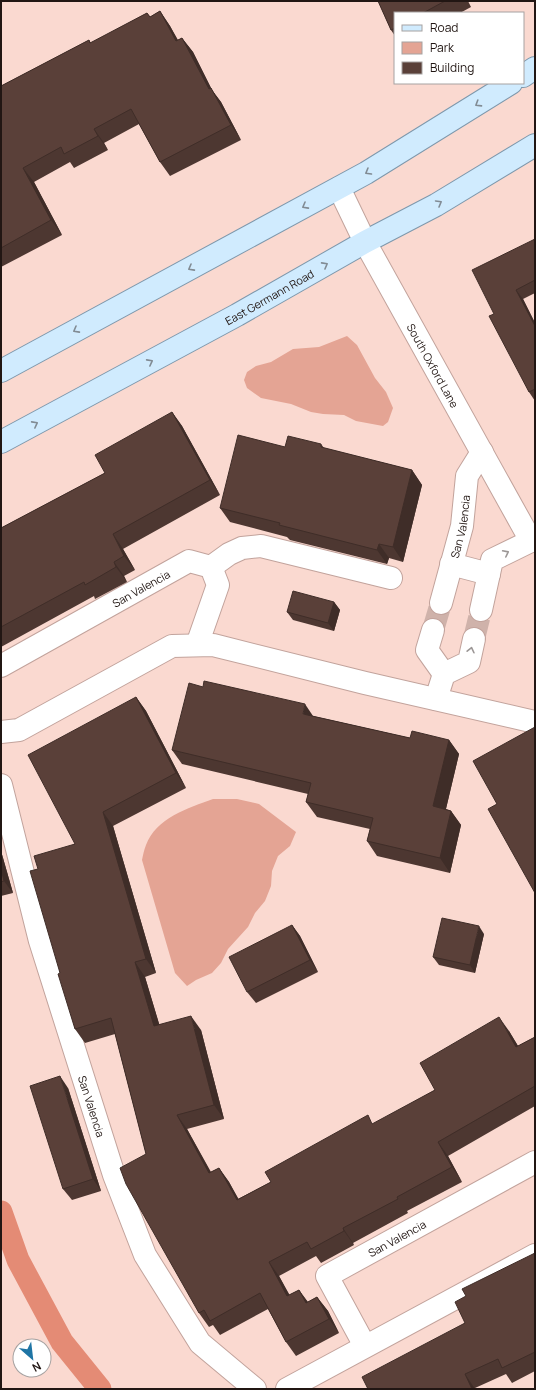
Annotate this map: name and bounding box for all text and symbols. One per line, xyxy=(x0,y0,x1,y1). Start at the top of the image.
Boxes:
legend xyxy=(394,12,524,84)
text: Road xyxy=(430,19,458,36)
text: Park xyxy=(430,39,455,56)
text: Building xyxy=(430,59,474,76)
one-way arrow xyxy=(475,99,482,106)
one-way arrow xyxy=(365,168,372,175)
one-way arrow xyxy=(435,200,442,208)
one-way arrow xyxy=(302,202,309,209)
one-way arrow xyxy=(321,263,328,270)
one-way arrow xyxy=(187,264,195,271)
street label: East Germann Road xyxy=(222,265,316,328)
street label: South Oxford Lane xyxy=(404,321,463,411)
one-way arrow xyxy=(73,326,80,333)
one-way arrow xyxy=(145,359,153,367)
one-way arrow xyxy=(31,421,38,429)
street label: San Valencia xyxy=(446,494,473,560)
one-way arrow xyxy=(502,550,510,558)
street label: San Valencia xyxy=(109,566,172,610)
one-way arrow xyxy=(467,647,475,654)
street label: San Valencia xyxy=(75,1073,109,1139)
street label: San Valencia xyxy=(365,1216,428,1260)
north arrow xyxy=(12,1338,52,1378)
text: N xyxy=(30,1359,44,1376)

